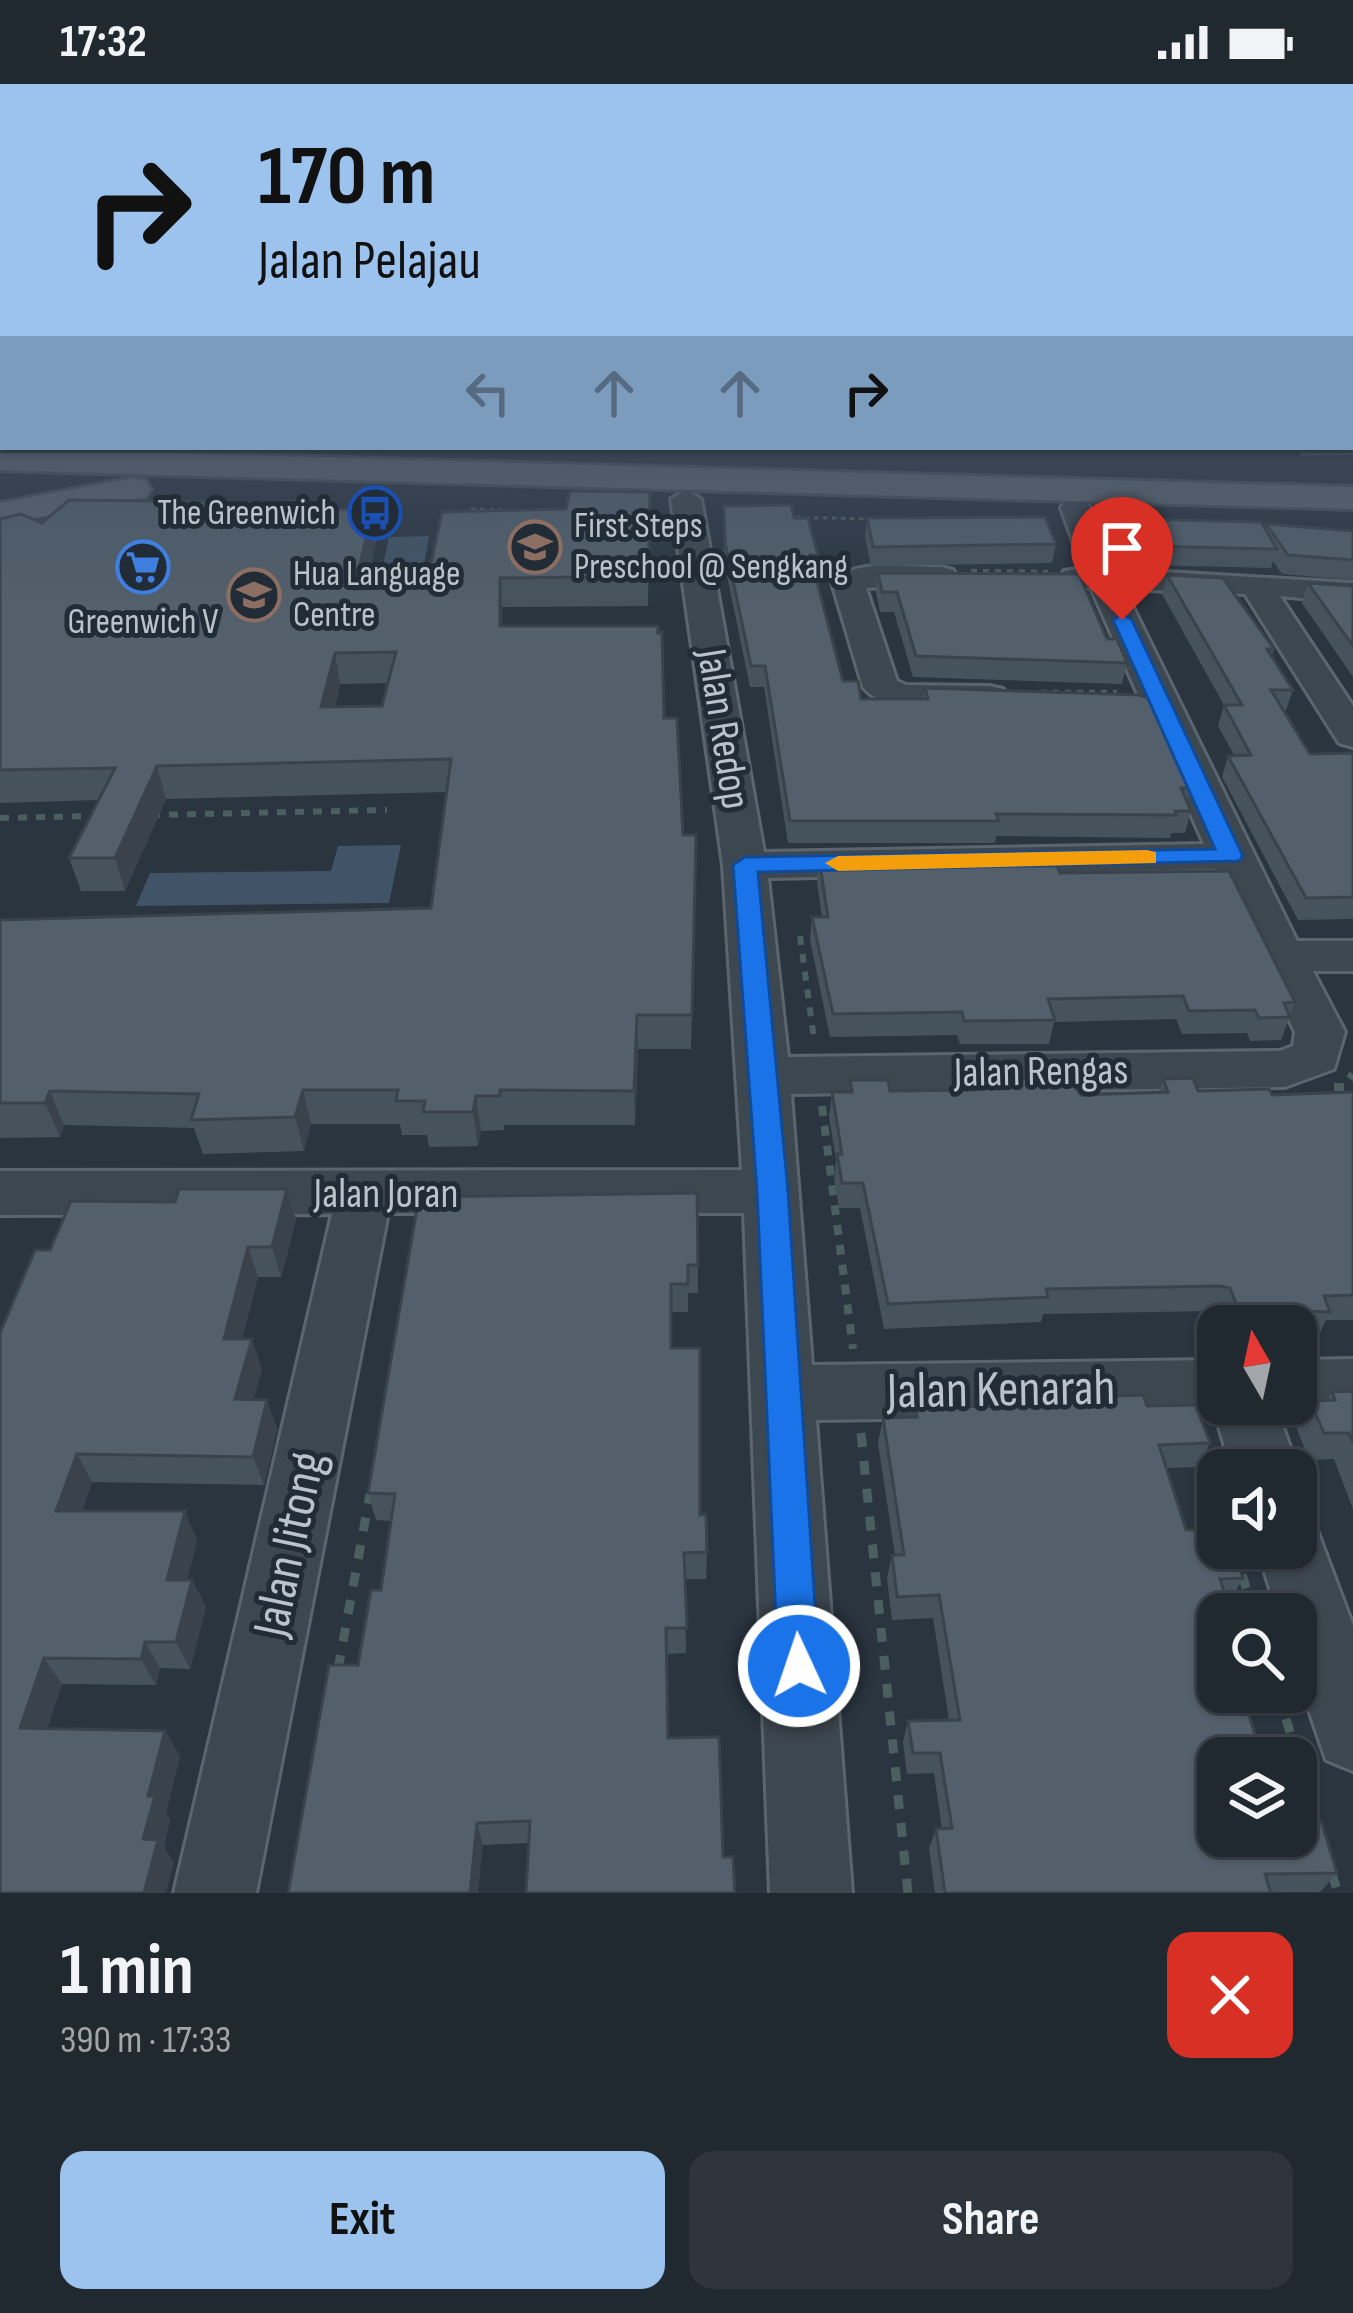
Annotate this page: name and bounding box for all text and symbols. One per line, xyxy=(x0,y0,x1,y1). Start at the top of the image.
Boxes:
text: 17:32 xyxy=(60,15,147,70)
text: 170 m xyxy=(258,127,435,228)
icon: right xyxy=(60,132,216,288)
text: Jalan Pelajau xyxy=(258,229,481,294)
icon: left xyxy=(455,360,521,426)
icon: ahead xyxy=(581,360,647,426)
icon: ahead xyxy=(707,360,773,426)
icon: right xyxy=(833,360,899,426)
bus stop icon: The Greenwich xyxy=(347,485,403,541)
place label: The Greenwich xyxy=(157,492,336,535)
pin xyxy=(1071,497,1173,620)
place label: First Steps Preschool @ Sengkang xyxy=(574,505,848,589)
icon: arrive xyxy=(1089,515,1155,581)
school or university icon: First Steps Preschool @ Sengkang xyxy=(507,519,563,575)
supermarket icon: Greenwich V xyxy=(115,539,171,595)
place label: Hua Language Centre xyxy=(293,553,460,637)
school or university icon: Hua Language Centre xyxy=(226,567,282,623)
place label: Greenwich V xyxy=(68,601,218,644)
street label: Jalan Redop xyxy=(685,644,761,813)
street label: Jalan Rengas xyxy=(952,1045,1129,1099)
street label: Jalan Joran xyxy=(313,1169,458,1220)
north arrow xyxy=(1197,1305,1317,1425)
map controls xyxy=(1197,1305,1317,1857)
street label: Jalan Kenarah xyxy=(885,1358,1116,1423)
street label: Jalan Jitong xyxy=(240,1446,339,1643)
button: sound xyxy=(1197,1449,1317,1569)
button: search xyxy=(1197,1593,1317,1713)
position arrow xyxy=(736,1603,862,1729)
button: layers xyxy=(1197,1737,1317,1857)
text: 1 min xyxy=(60,1928,194,2015)
button: close xyxy=(1167,1932,1293,2058)
text: 390 m · 17:33 xyxy=(60,2017,231,2064)
button: Exit xyxy=(60,2151,665,2289)
button: Share xyxy=(689,2151,1293,2289)

